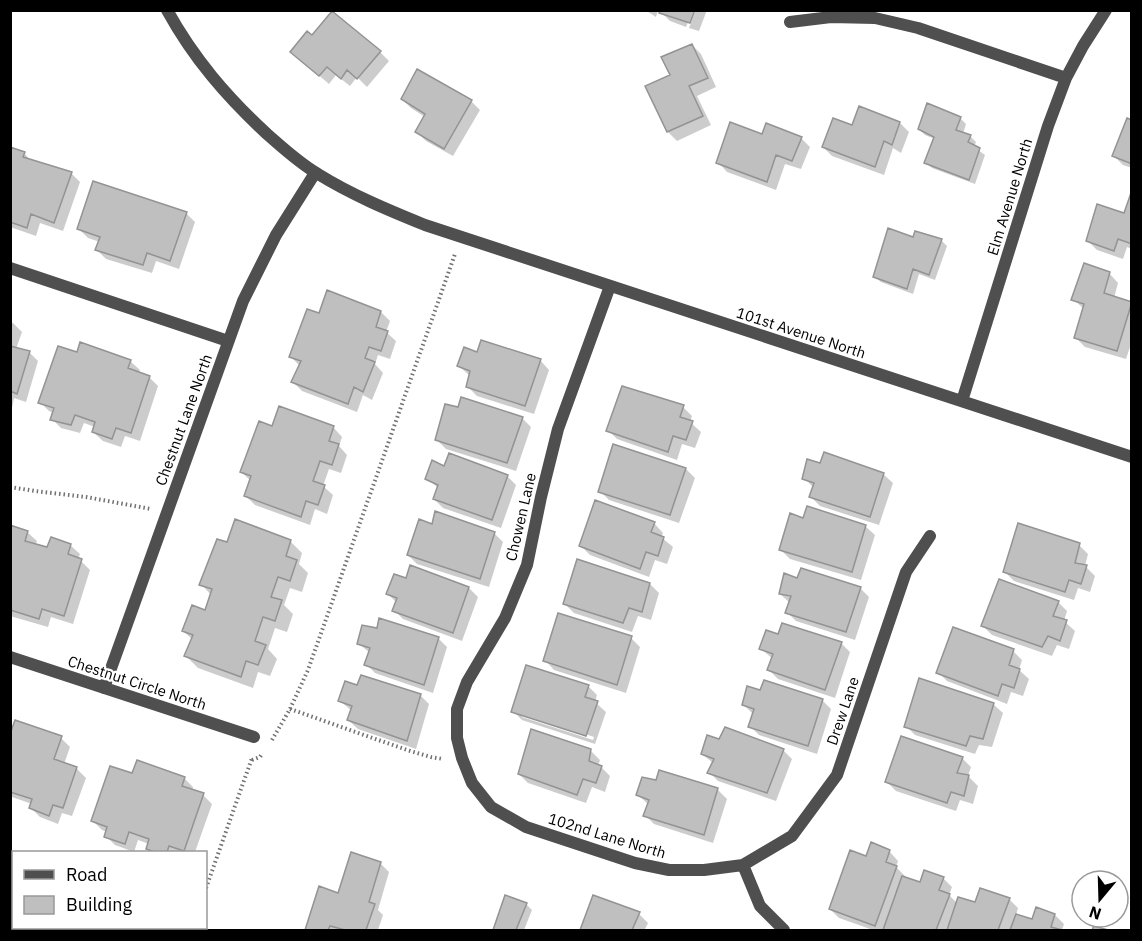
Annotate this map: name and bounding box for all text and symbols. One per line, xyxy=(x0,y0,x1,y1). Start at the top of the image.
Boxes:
street label: Elm Avenue North xyxy=(983,136,1036,258)
street label: 101st Avenue North xyxy=(734,303,868,362)
street label: Chestnut Lane North xyxy=(151,351,216,488)
street label: Chowen Lane xyxy=(501,471,540,563)
street label: Chestnut Circle North xyxy=(65,651,209,714)
street label: Drew Lane xyxy=(822,674,863,747)
street label: 102nd Lane North xyxy=(546,809,668,862)
legend xyxy=(12,851,207,929)
text: Road xyxy=(66,863,107,886)
north arrow xyxy=(1070,869,1130,929)
text: Building xyxy=(66,893,133,916)
text: N xyxy=(1086,902,1104,925)

